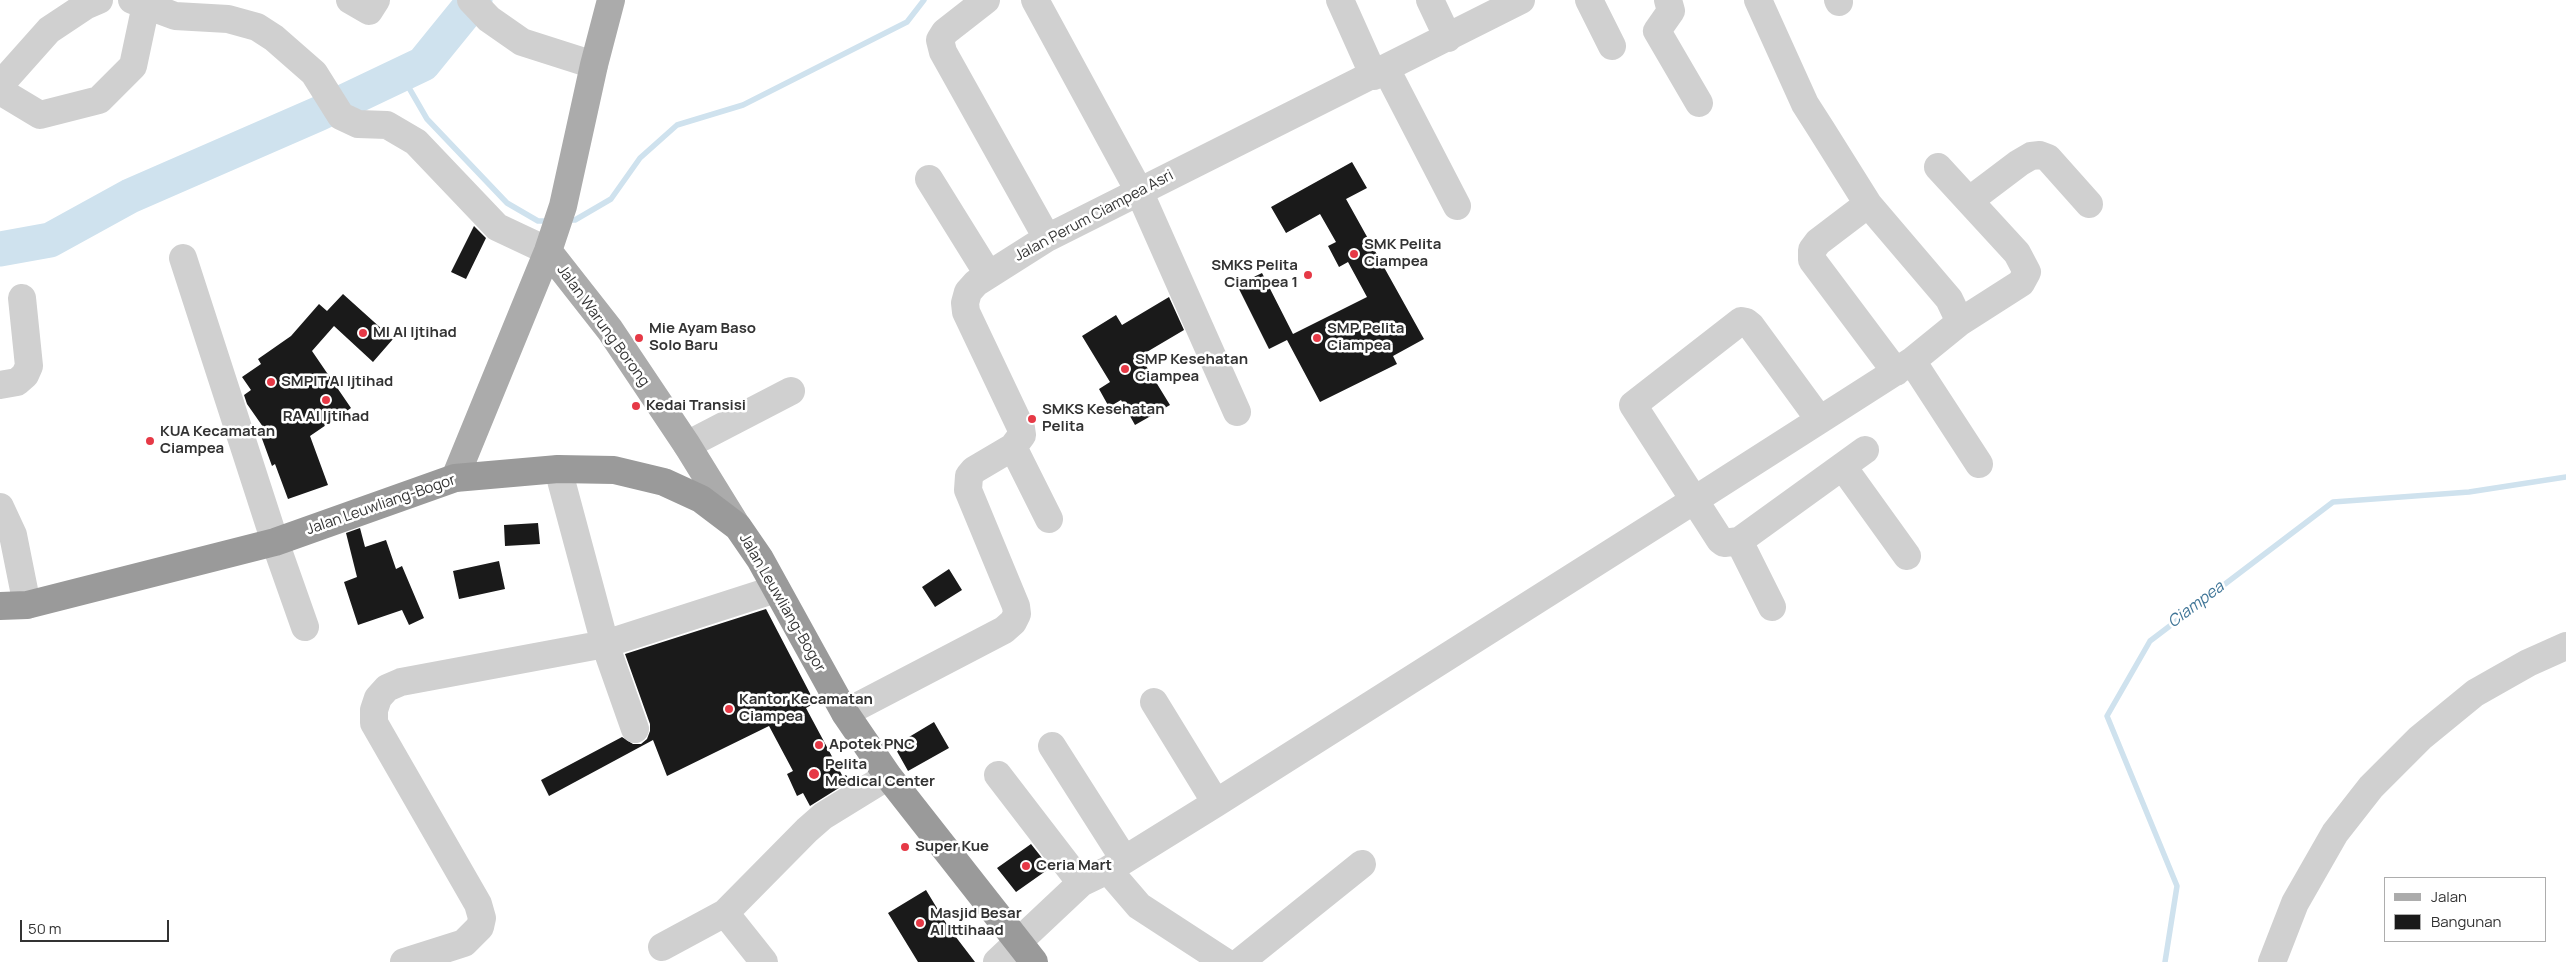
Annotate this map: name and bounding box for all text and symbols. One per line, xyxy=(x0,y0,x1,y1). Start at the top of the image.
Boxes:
street label: Jalan Perum Ciampea Asri xyxy=(1012,166,1176,266)
place label: SMK Pelita Ciampea xyxy=(1364,236,1441,271)
marker: SMK Pelita Ciampea xyxy=(1348,248,1360,260)
place label: SMKS Pelita Ciampea 1 xyxy=(1211,257,1298,292)
street label: Jalan Warung Borong xyxy=(553,262,653,390)
marker: SMKS Pelita Ciampea 1 xyxy=(1302,269,1314,281)
place label: Mie Ayam Baso Solo Baru xyxy=(649,320,756,355)
place label: SMP Pelita Ciampea xyxy=(1327,320,1404,355)
place label: MI Al Ijtihad xyxy=(373,324,457,342)
marker: MI Al Ijtihad xyxy=(357,327,369,339)
marker: Mie Ayam Baso Solo Baru xyxy=(633,332,645,344)
marker: SMP Pelita Ciampea xyxy=(1311,332,1323,344)
place label: SMP Kesehatan Ciampea xyxy=(1135,351,1248,386)
marker: SMP Kesehatan Ciampea xyxy=(1119,363,1131,375)
place label: SMPIT Al Ijtihad xyxy=(281,373,393,391)
marker: SMPIT Al Ijtihad xyxy=(265,376,277,388)
marker: RA Al Ijtihad xyxy=(320,394,332,406)
place label: Kedai Transisi xyxy=(646,397,746,415)
marker: Kedai Transisi xyxy=(630,400,642,412)
place label: SMKS Kesehatan Pelita xyxy=(1042,401,1165,436)
place label: RA Al Ijtihad xyxy=(283,408,369,426)
marker: SMKS Kesehatan Pelita xyxy=(1026,413,1038,425)
place label: KUA Kecamatan Ciampea xyxy=(160,423,275,458)
marker: KUA Kecamatan Ciampea xyxy=(144,435,156,447)
street label: Jalan Leuwliang-Bogor xyxy=(304,471,458,539)
street label: Jalan Leuwliang-Bogor xyxy=(735,531,829,675)
water label: Ciampea xyxy=(2164,578,2228,632)
place label: Kantor Kecamatan Ciampea xyxy=(739,691,873,726)
marker: Kantor Kecamatan Ciampea xyxy=(723,703,735,715)
place label: Apotek PNC xyxy=(829,736,915,754)
marker: Apotek PNC xyxy=(813,739,825,751)
place label: Pelita Medical Center xyxy=(825,756,935,791)
marker: Pelita Medical Center xyxy=(807,767,821,781)
place label: Super Kue xyxy=(915,838,989,856)
marker: Super Kue xyxy=(899,841,911,853)
place label: Ceria Mart xyxy=(1036,857,1112,875)
marker: Ceria Mart xyxy=(1020,860,1032,872)
legend xyxy=(2384,877,2546,942)
text: Jalan xyxy=(2431,886,2467,907)
place label: Masjid Besar Al Ittihaad xyxy=(930,905,1022,940)
scale bar xyxy=(22,910,171,942)
text: Bangunan xyxy=(2431,911,2501,932)
marker: Masjid Besar Al Ittihaad xyxy=(914,917,926,929)
text: 50 m xyxy=(28,918,62,939)

